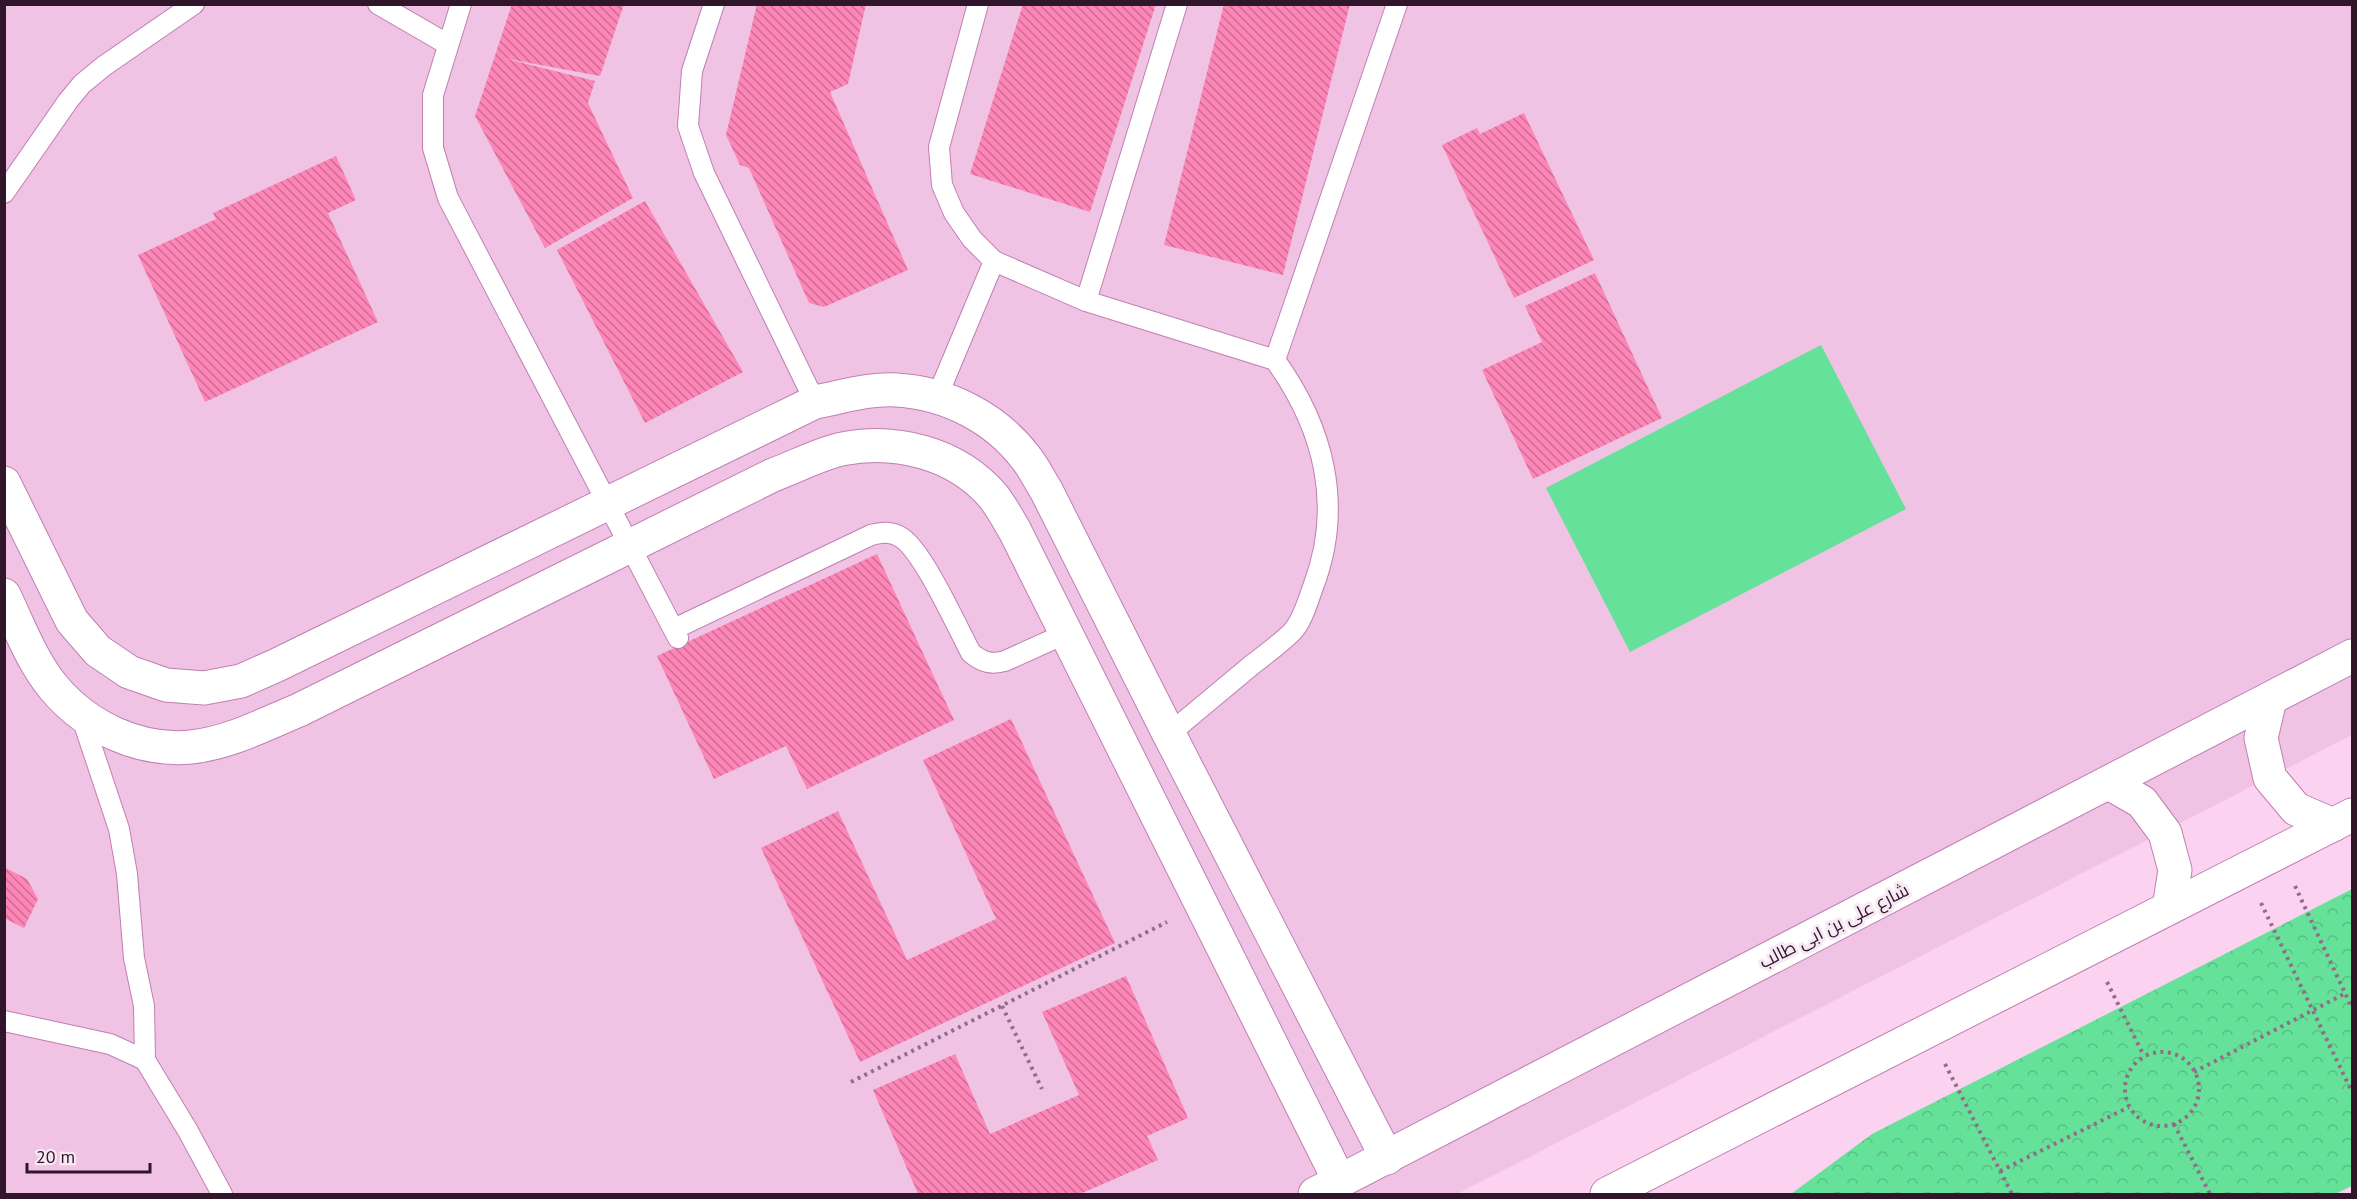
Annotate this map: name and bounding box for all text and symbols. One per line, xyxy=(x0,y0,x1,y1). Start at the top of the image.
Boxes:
street label: شارع على بن ابى طالب xyxy=(1755,878,1913,974)
scale bar xyxy=(27,1136,150,1174)
text: 20 m xyxy=(36,1145,75,1168)

